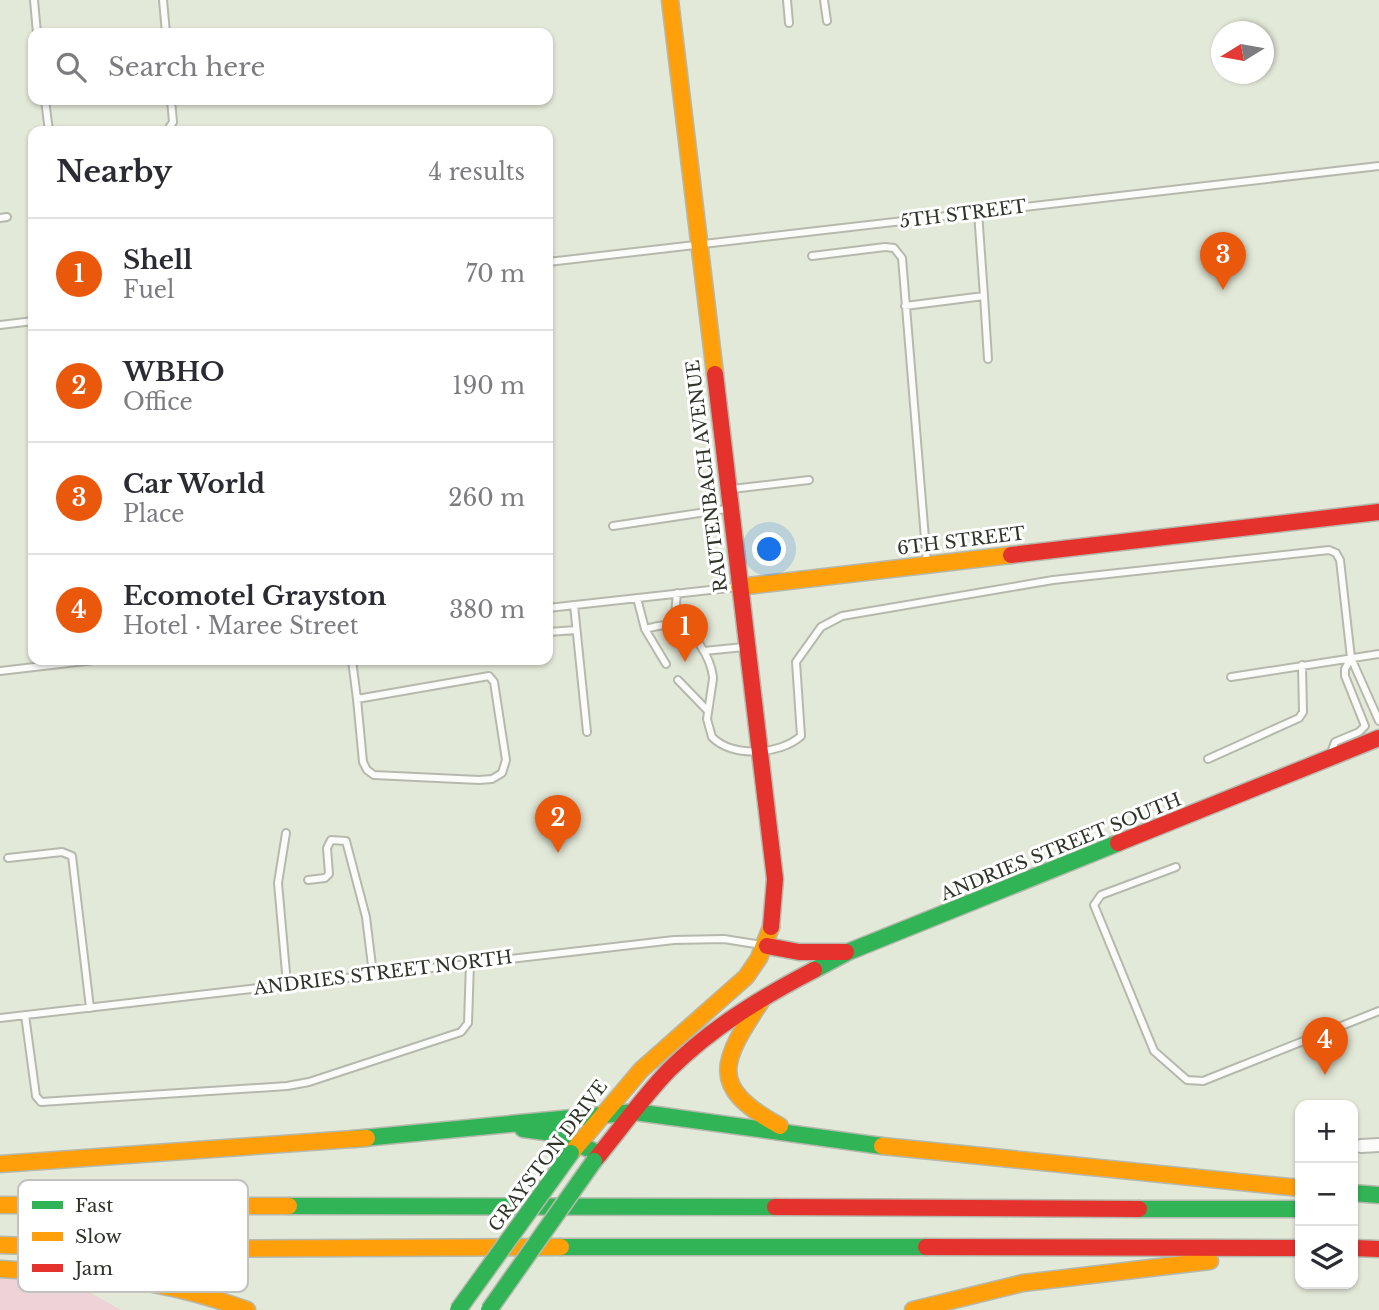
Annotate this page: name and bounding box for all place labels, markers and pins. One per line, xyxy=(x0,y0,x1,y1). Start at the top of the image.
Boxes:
pin: 3 xyxy=(1200,232,1246,290)
pin: 1 xyxy=(662,604,708,662)
pin: 2 xyxy=(535,795,581,853)
pin: 4 xyxy=(1302,1017,1348,1075)

